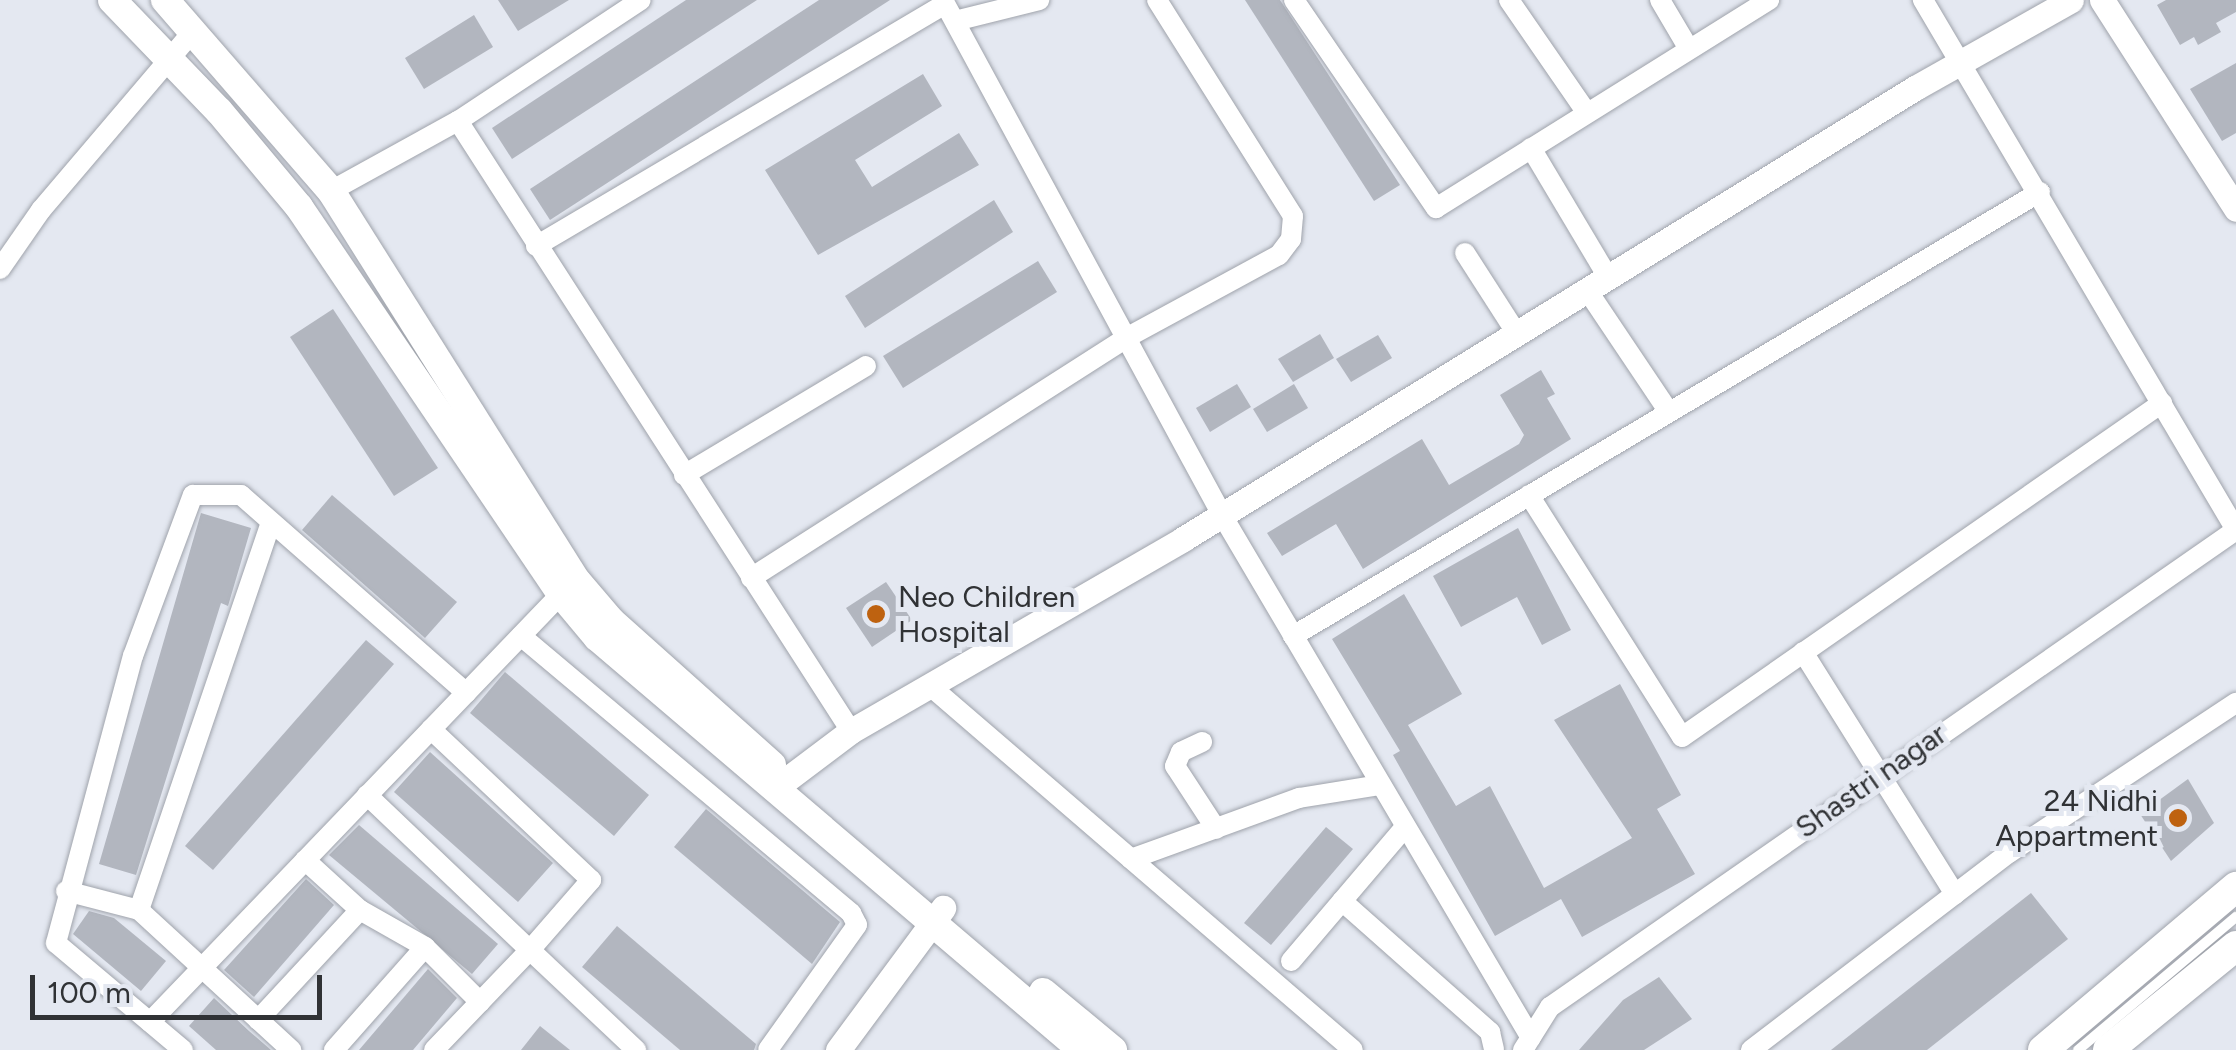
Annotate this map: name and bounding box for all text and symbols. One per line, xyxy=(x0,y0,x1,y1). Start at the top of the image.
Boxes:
place label: Neo Children Hospital xyxy=(898,579,1075,650)
marker: Neo Children Hospital xyxy=(863,601,889,627)
street label: Shastri nagar xyxy=(1789,716,1953,846)
place label: 24 Nidhi Appartment xyxy=(1995,783,2158,854)
marker: 24 Nidhi Appartment xyxy=(2167,807,2189,829)
scale bar xyxy=(35,955,328,1017)
text: 100 m xyxy=(47,974,131,1011)

